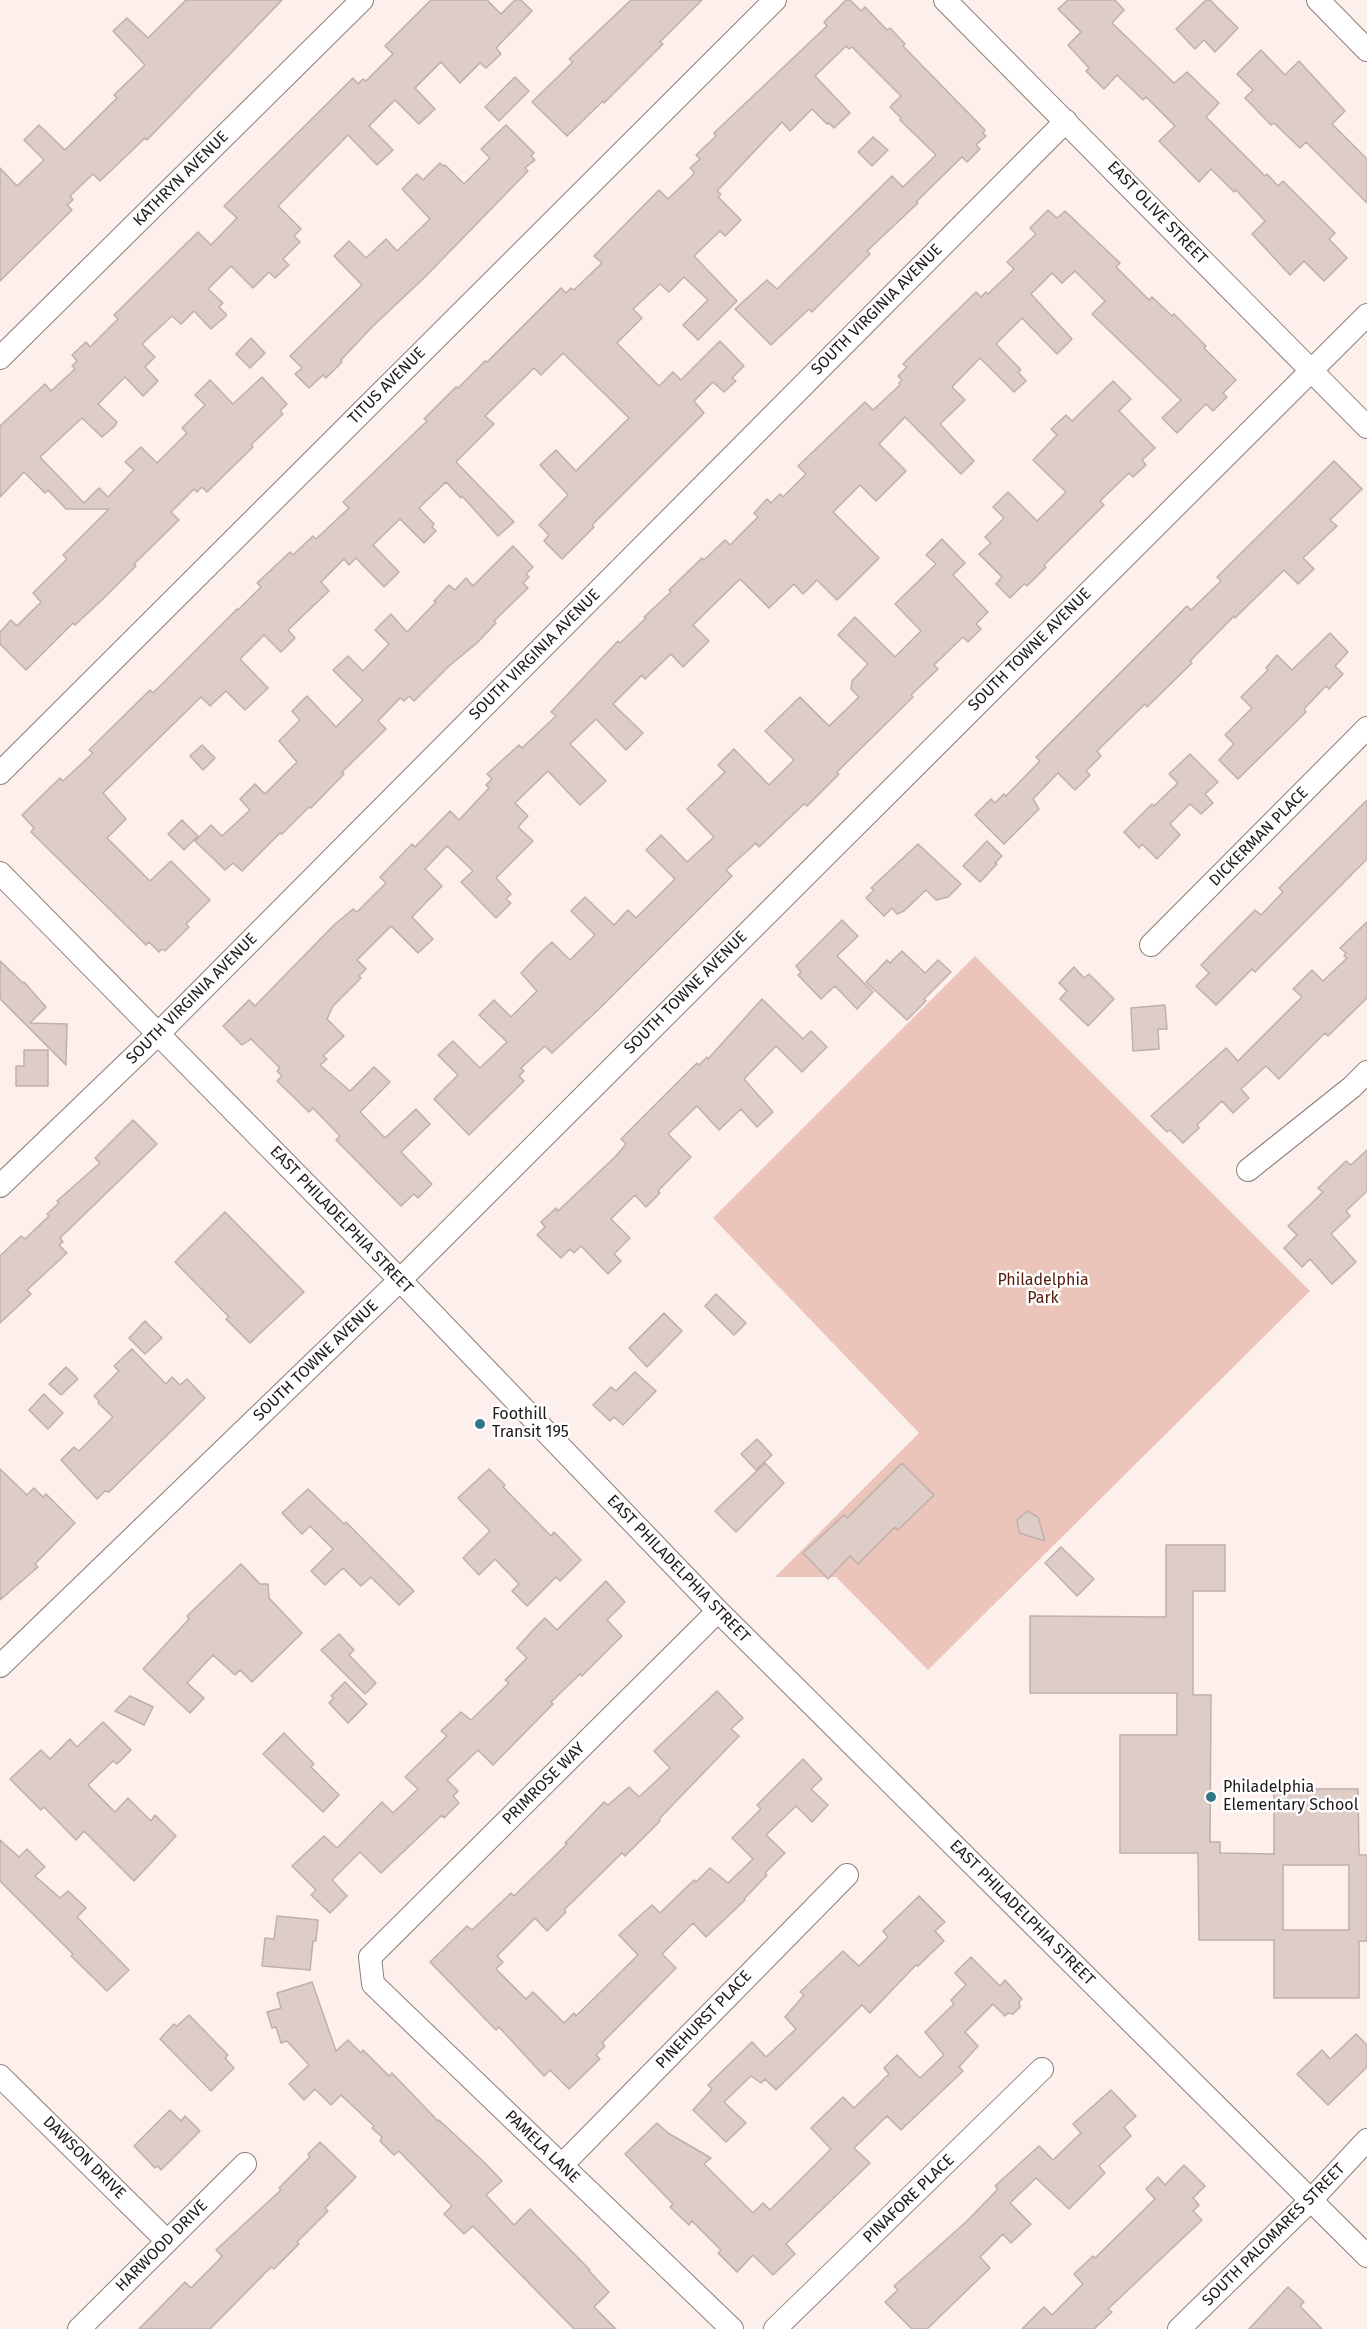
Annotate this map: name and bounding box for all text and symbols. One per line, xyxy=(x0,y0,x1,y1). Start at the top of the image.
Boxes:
street label: KATHRYN AVENUE xyxy=(129,127,233,231)
street label: EAST OLIVE STREET xyxy=(1103,157,1211,269)
street label: SOUTH VIRGINIA AVENUE xyxy=(808,241,946,379)
street label: TITUS AVENUE xyxy=(344,343,430,429)
street label: SOUTH TOWNE AVENUE xyxy=(965,585,1095,715)
street label: SOUTH VIRGINIA AVENUE xyxy=(466,586,604,724)
street label: DICKERMAN PLACE xyxy=(1205,783,1313,891)
street label: SOUTH TOWNE AVENUE xyxy=(621,928,751,1058)
street label: SOUTH VIRGINIA AVENUE xyxy=(123,930,261,1068)
street label: EAST PHILADELPHIA STREET xyxy=(266,1142,416,1298)
park label: Philadelphia Park xyxy=(997,1271,1089,1309)
street label: SOUTH TOWNE AVENUE xyxy=(250,1296,382,1426)
place label: Foothill Transit 195 xyxy=(492,1405,569,1443)
marker: Foothill Transit 195 xyxy=(473,1417,487,1431)
street label: EAST PHILADELPHIA STREET xyxy=(603,1491,753,1647)
street label: PRIMROSE WAY xyxy=(499,1739,589,1829)
place label: Philadelphia Elementary School xyxy=(1223,1778,1358,1816)
marker: Philadelphia Elementary School xyxy=(1204,1790,1218,1804)
street label: EAST PHILADELPHIA STREET xyxy=(945,1836,1099,1990)
street label: PINEHURST PLACE xyxy=(652,1967,756,2073)
street label: PAMELA LANE xyxy=(501,2107,583,2187)
street label: DAWSON DRIVE xyxy=(39,2113,129,2203)
street label: PINAFORE PLACE xyxy=(860,2151,958,2247)
street label: SOUTH PALOMARES STREET xyxy=(1199,2160,1349,2310)
street label: HARWOOD DRIVE xyxy=(112,2196,212,2296)

